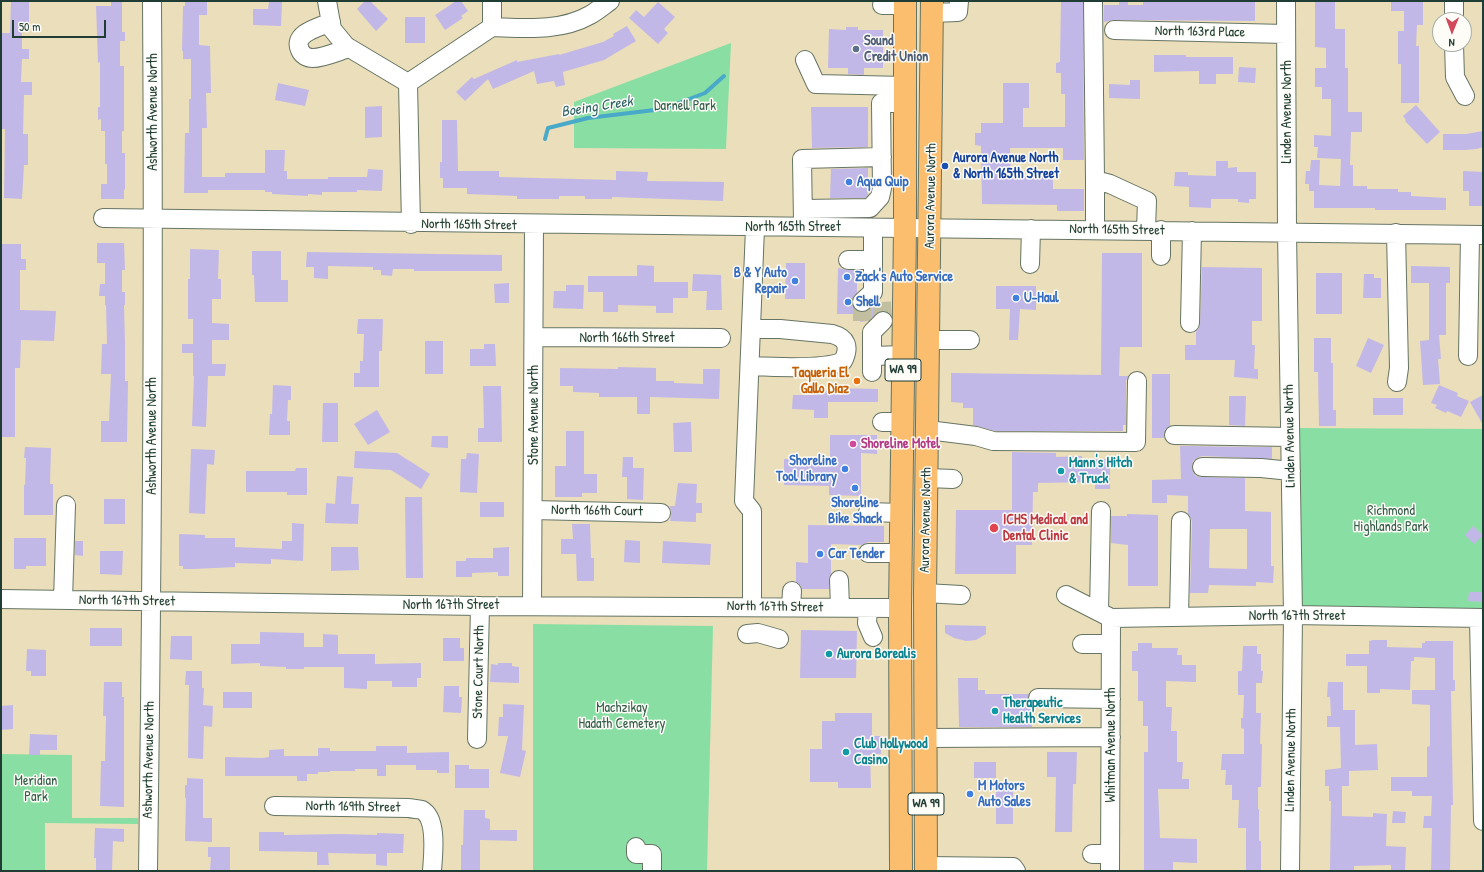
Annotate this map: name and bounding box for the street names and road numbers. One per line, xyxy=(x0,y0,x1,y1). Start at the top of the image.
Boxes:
street label: North 163rd Place xyxy=(1155,23,1245,41)
street label: Ashworth Avenue North xyxy=(145,53,161,171)
street label: Linden Avenue North xyxy=(1279,60,1295,164)
street label: Aurora Avenue North xyxy=(922,143,940,249)
street label: North 165th Street xyxy=(421,216,517,234)
street label: North 165th Street xyxy=(745,219,841,235)
street label: North 165th Street xyxy=(1069,221,1165,239)
street label: North 166th Street xyxy=(579,330,675,346)
road number: WA 99 xyxy=(885,359,921,381)
street label: Stone Avenue North xyxy=(526,365,542,465)
street label: Ashworth Avenue North xyxy=(144,377,160,495)
street label: Linden Avenue North xyxy=(1281,384,1299,488)
street label: Aurora Avenue North xyxy=(917,467,935,573)
street label: North 166th Court xyxy=(551,502,643,520)
street label: North 167th Street xyxy=(79,592,175,610)
street label: North 167th Street xyxy=(403,597,499,613)
street label: North 167th Street xyxy=(727,598,823,616)
street label: North 167th Street xyxy=(1249,608,1345,624)
street label: Stone Court North xyxy=(470,625,488,719)
street label: Whitman Avenue North xyxy=(1103,688,1119,802)
street label: Ashworth Avenue North xyxy=(140,701,158,819)
street label: Linden Avenue North xyxy=(1282,708,1300,812)
road number: WA 99 xyxy=(908,793,944,815)
street label: North 169th Street xyxy=(306,798,400,816)

